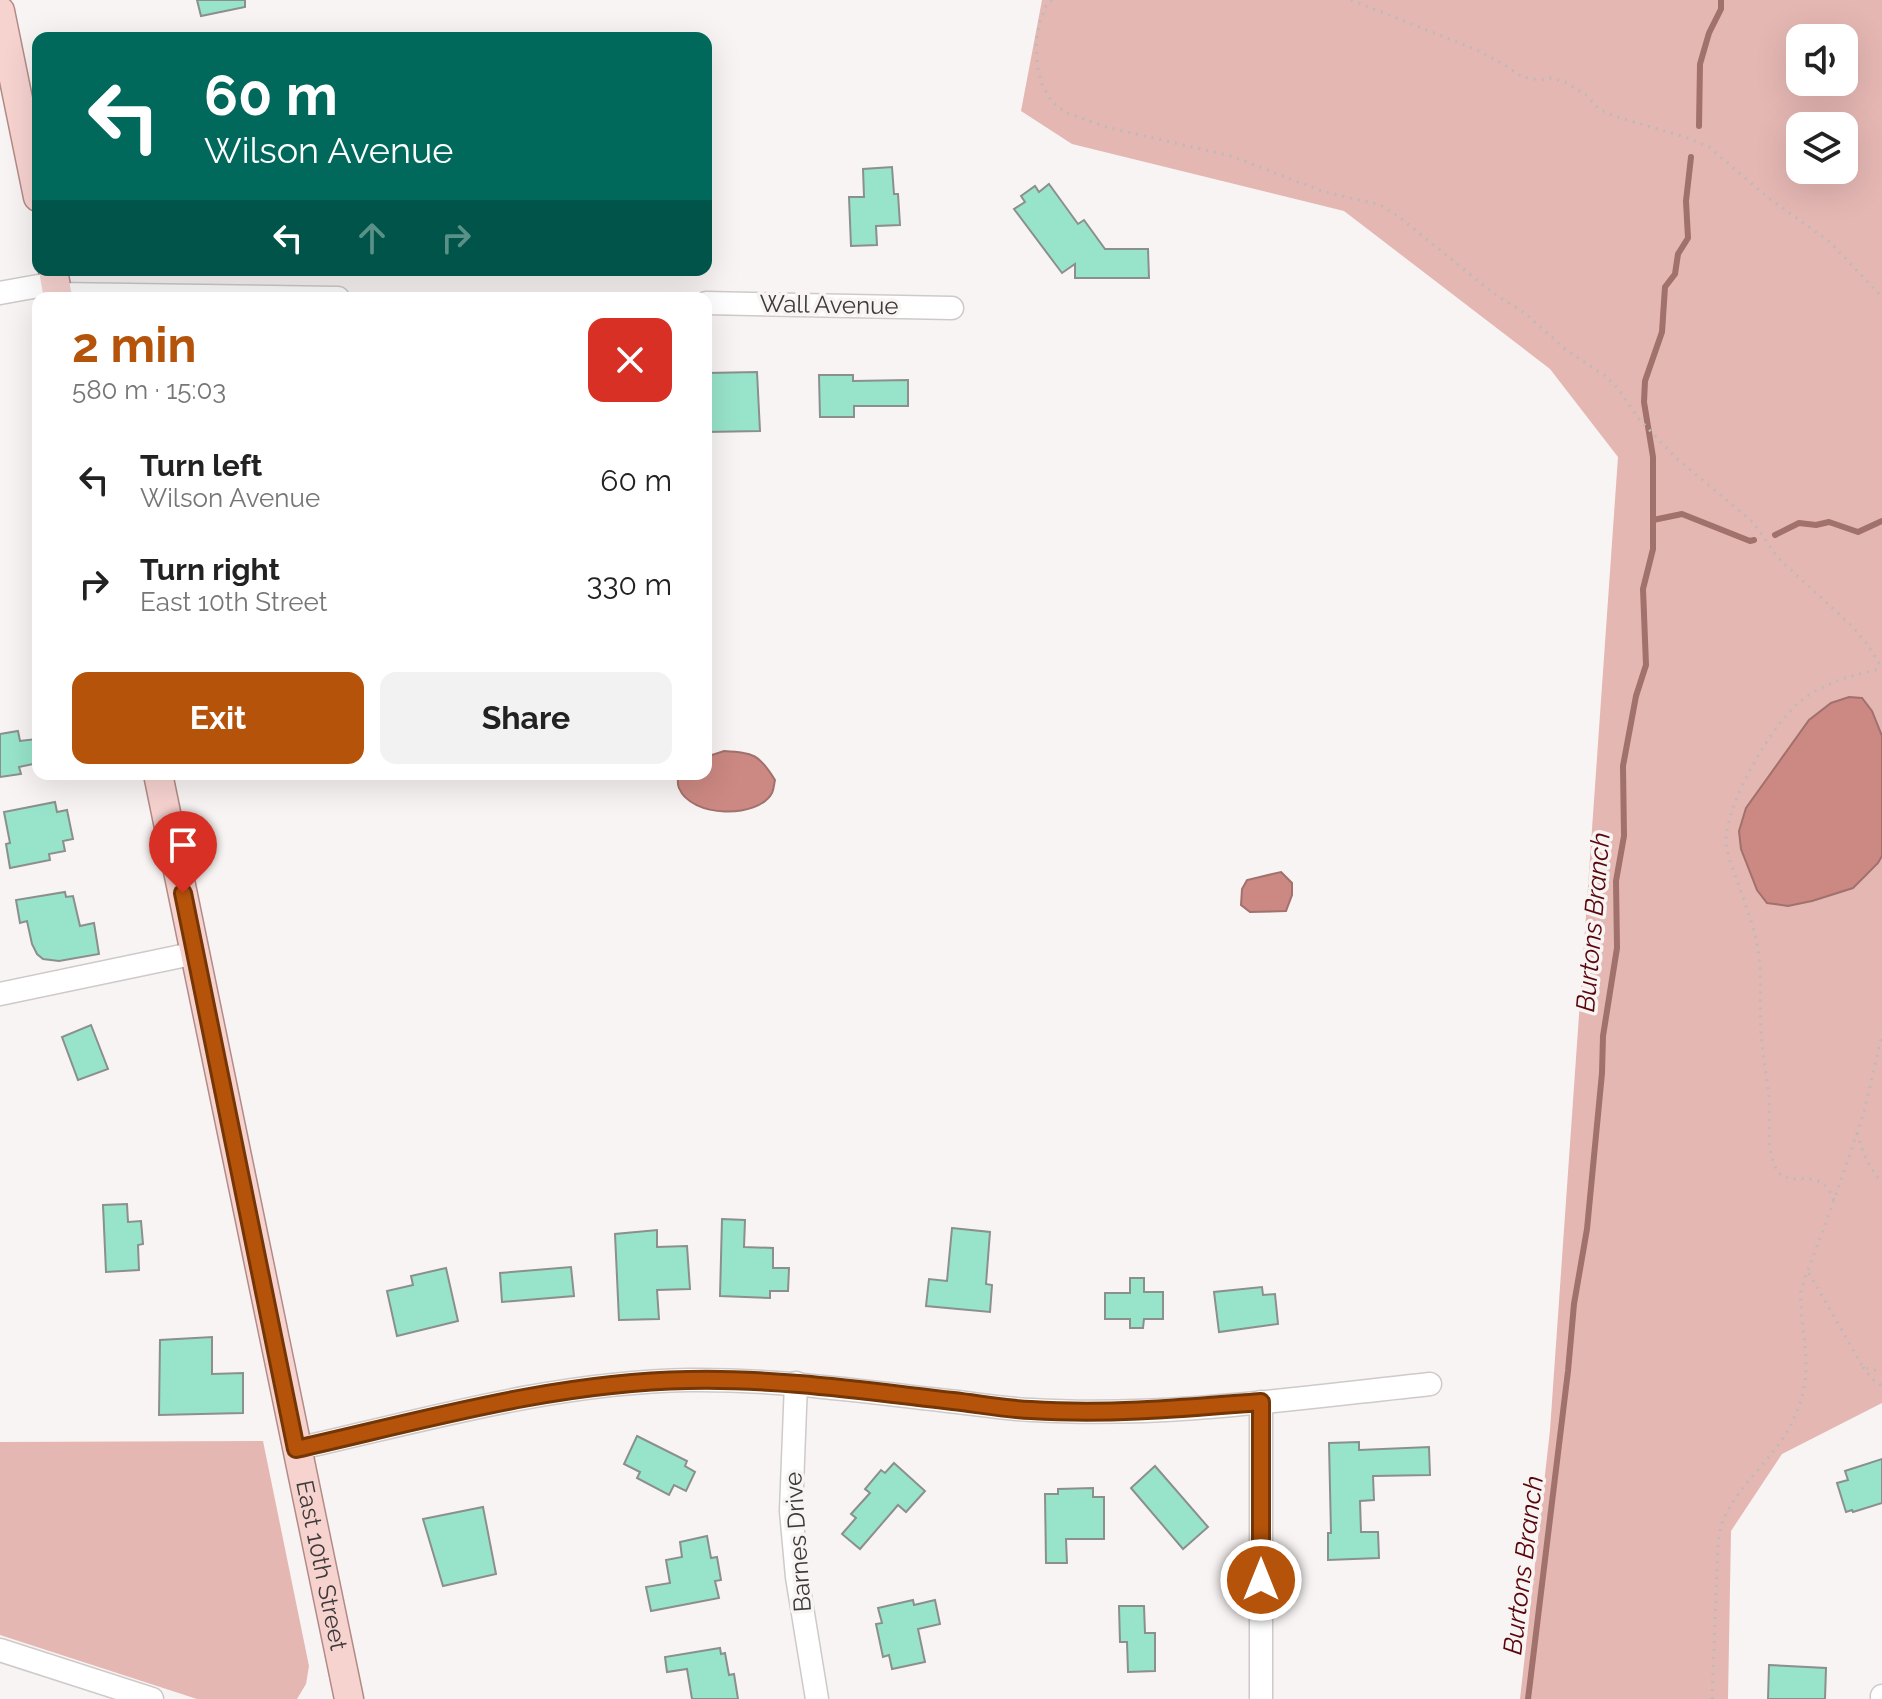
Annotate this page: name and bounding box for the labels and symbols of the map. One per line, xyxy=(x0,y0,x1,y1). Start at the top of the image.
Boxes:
street label: Wall Avenue xyxy=(759,289,899,320)
pin xyxy=(149,811,217,893)
water label: Burtons Branch xyxy=(1570,831,1616,1013)
street label: Barnes Drive xyxy=(778,1471,817,1613)
water label: Burtons Branch xyxy=(1497,1474,1549,1656)
street label: East 10th Street xyxy=(290,1477,354,1653)
position arrow xyxy=(1219,1538,1303,1622)

